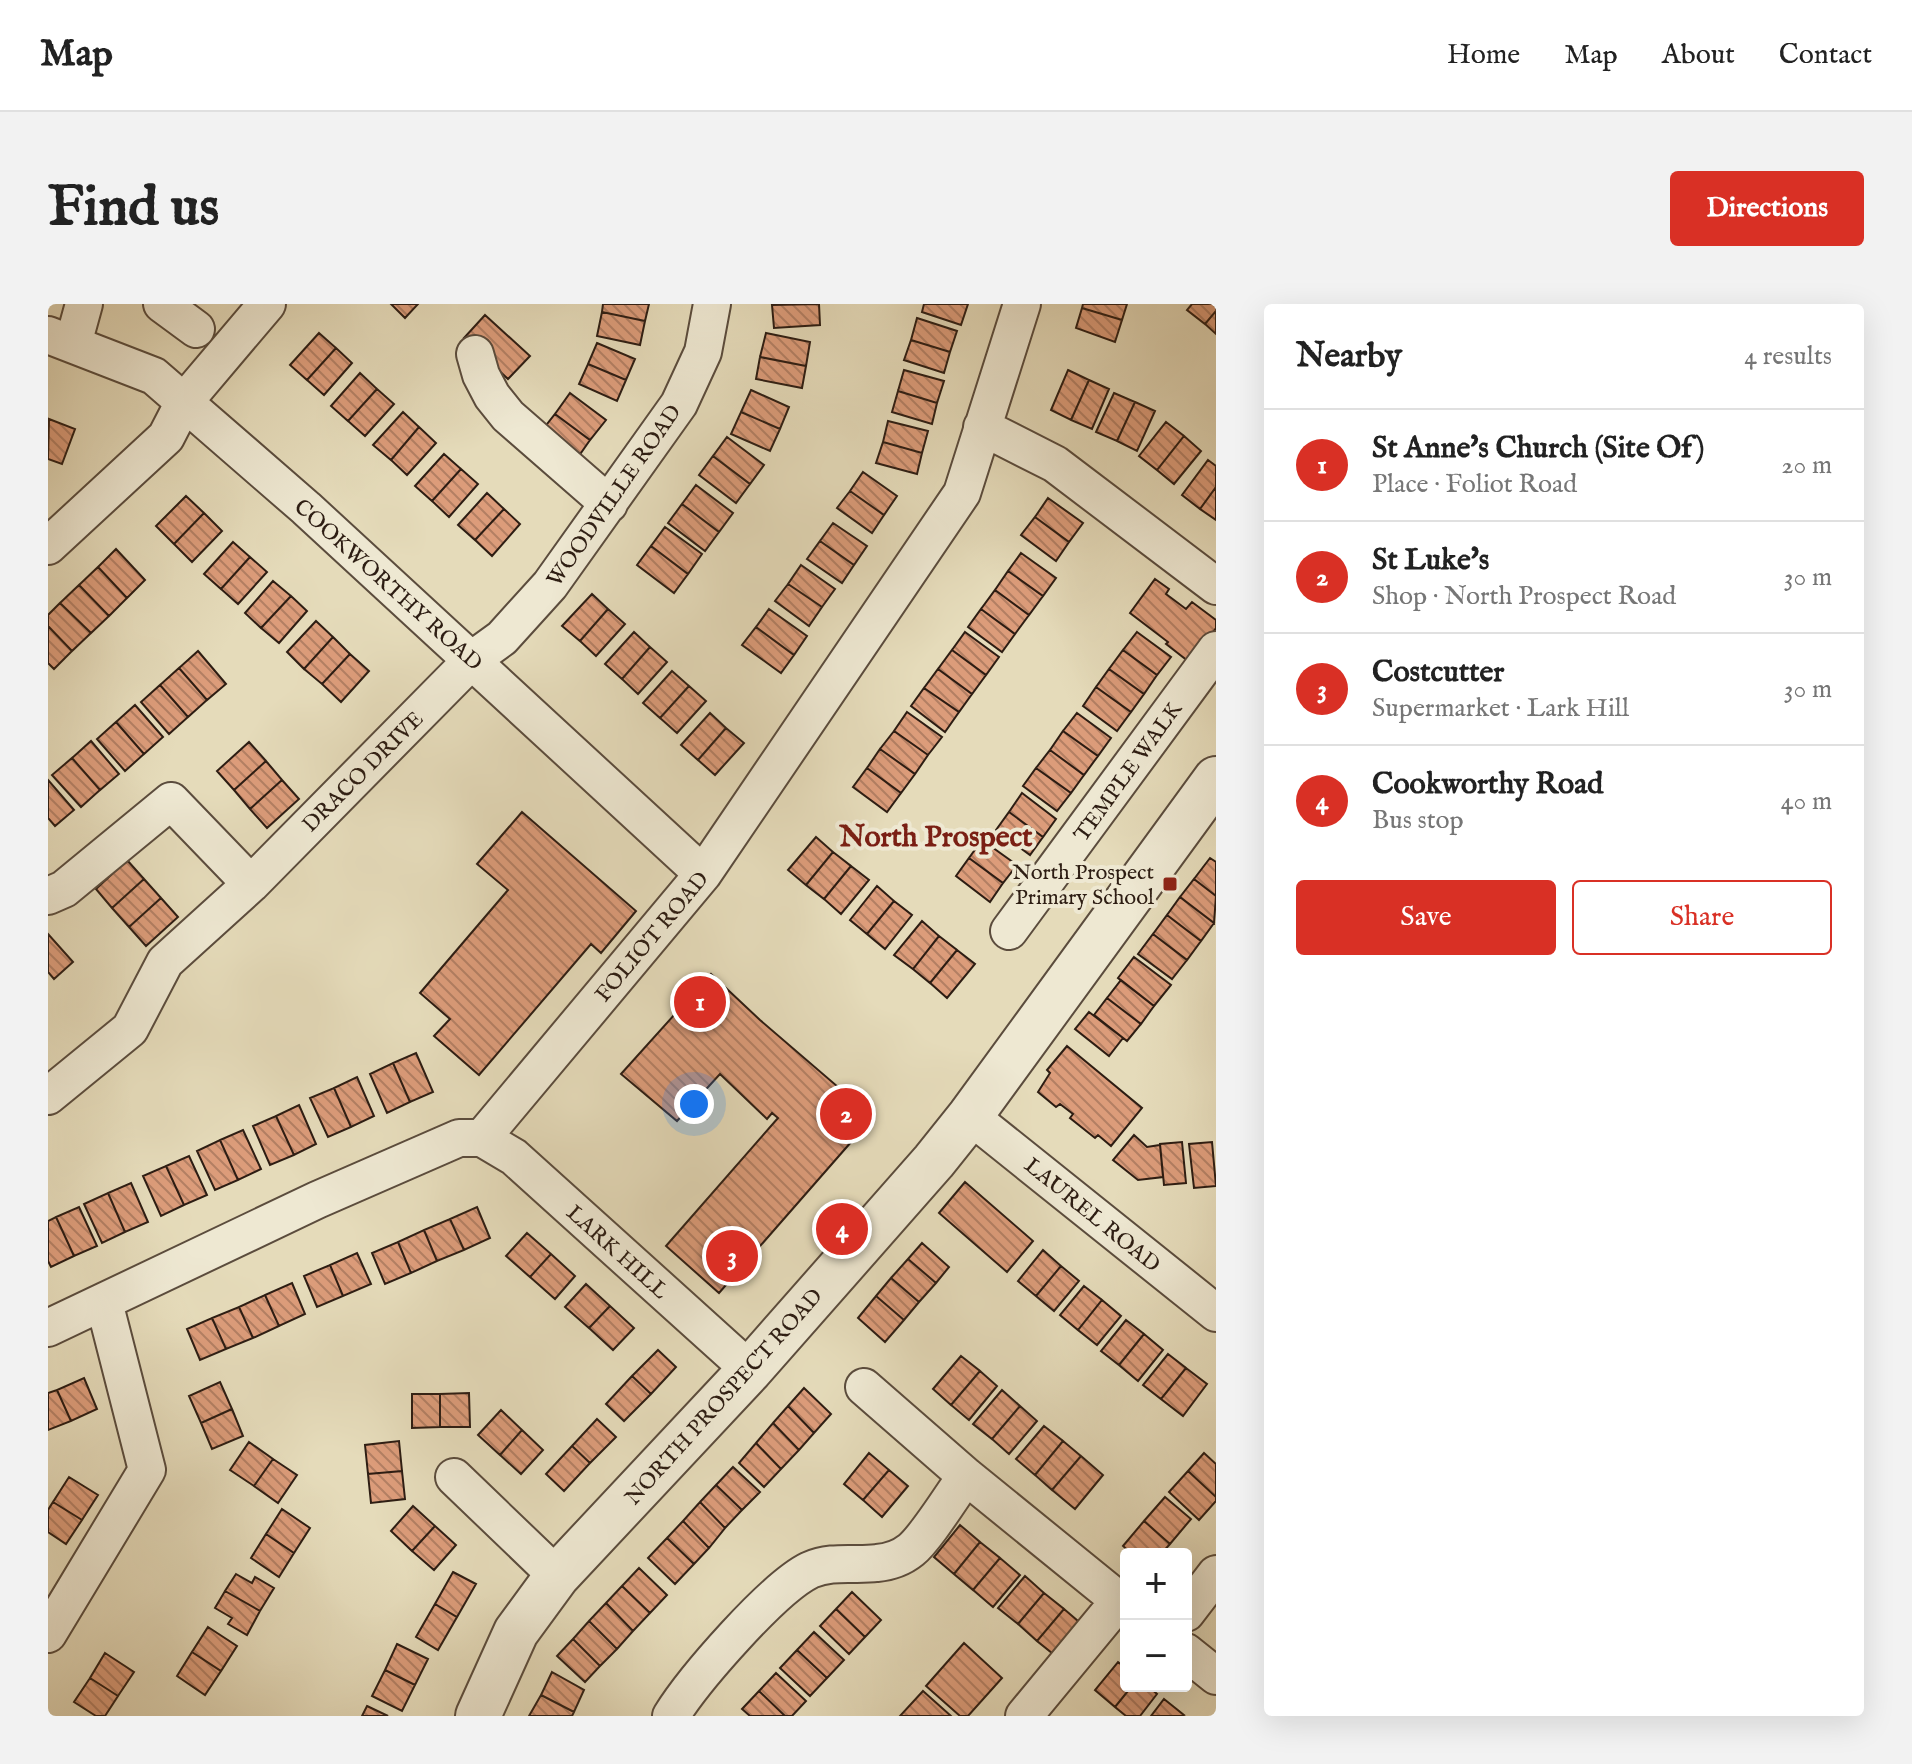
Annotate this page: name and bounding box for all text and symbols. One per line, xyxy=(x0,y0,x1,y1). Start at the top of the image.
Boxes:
text: Map xyxy=(40,31,113,79)
text: Home xyxy=(1447,38,1520,73)
text: Map xyxy=(1564,38,1618,73)
text: About xyxy=(1662,38,1735,73)
text: Contact xyxy=(1779,38,1872,73)
button: Directions xyxy=(1670,171,1864,246)
text: Find us xyxy=(48,173,219,244)
text: Nearby xyxy=(1296,335,1402,378)
text: 4 results xyxy=(1744,340,1832,373)
street label: WOODVILLE ROAD xyxy=(541,400,688,593)
text: St Anne's Church (Site Of) xyxy=(1372,430,1704,468)
text: 1 xyxy=(1317,449,1327,482)
text: 20 m xyxy=(1781,449,1832,482)
text: Place · Foliot Road xyxy=(1372,468,1577,501)
street label: COOKWORTHY ROAD xyxy=(288,493,488,678)
text: St Luke's xyxy=(1372,542,1489,580)
text: 2 xyxy=(1316,561,1328,594)
text: 30 m xyxy=(1784,561,1832,594)
text: Shop · North Prospect Road xyxy=(1372,580,1676,613)
text: Costcutter xyxy=(1372,654,1504,692)
text: 3 xyxy=(1317,673,1327,706)
text: 30 m xyxy=(1784,673,1832,706)
text: Supermarket · Lark Hill xyxy=(1372,692,1629,725)
street label: TEMPLE WALK xyxy=(1068,696,1190,848)
street label: DRACO DRIVE xyxy=(297,706,430,839)
text: Cookworthy Road xyxy=(1372,766,1603,804)
text: 4 xyxy=(1316,785,1328,818)
text: 40 m xyxy=(1781,785,1832,818)
text: Bus stop xyxy=(1372,804,1464,837)
district label: North Prospect xyxy=(838,819,1033,857)
place label: North Prospect Primary School xyxy=(1012,859,1154,912)
street label: FOLIOT ROAD xyxy=(590,866,715,1008)
marker: North Prospect Primary School xyxy=(1161,875,1179,893)
button: Save xyxy=(1296,880,1556,955)
button: Share xyxy=(1572,880,1832,955)
pin: 1 xyxy=(674,972,726,1032)
your location xyxy=(674,1084,714,1124)
pin: 2 xyxy=(820,1084,872,1144)
street label: LAUREL ROAD xyxy=(1018,1152,1166,1279)
street label: LARK HILL xyxy=(560,1199,674,1306)
pin: 4 xyxy=(816,1199,868,1259)
pin: 3 xyxy=(706,1226,758,1286)
street label: NORTH PROSPECT ROAD xyxy=(620,1283,829,1512)
map controls xyxy=(1120,1548,1192,1692)
button: + xyxy=(1120,1548,1192,1620)
button: − xyxy=(1120,1620,1192,1692)

